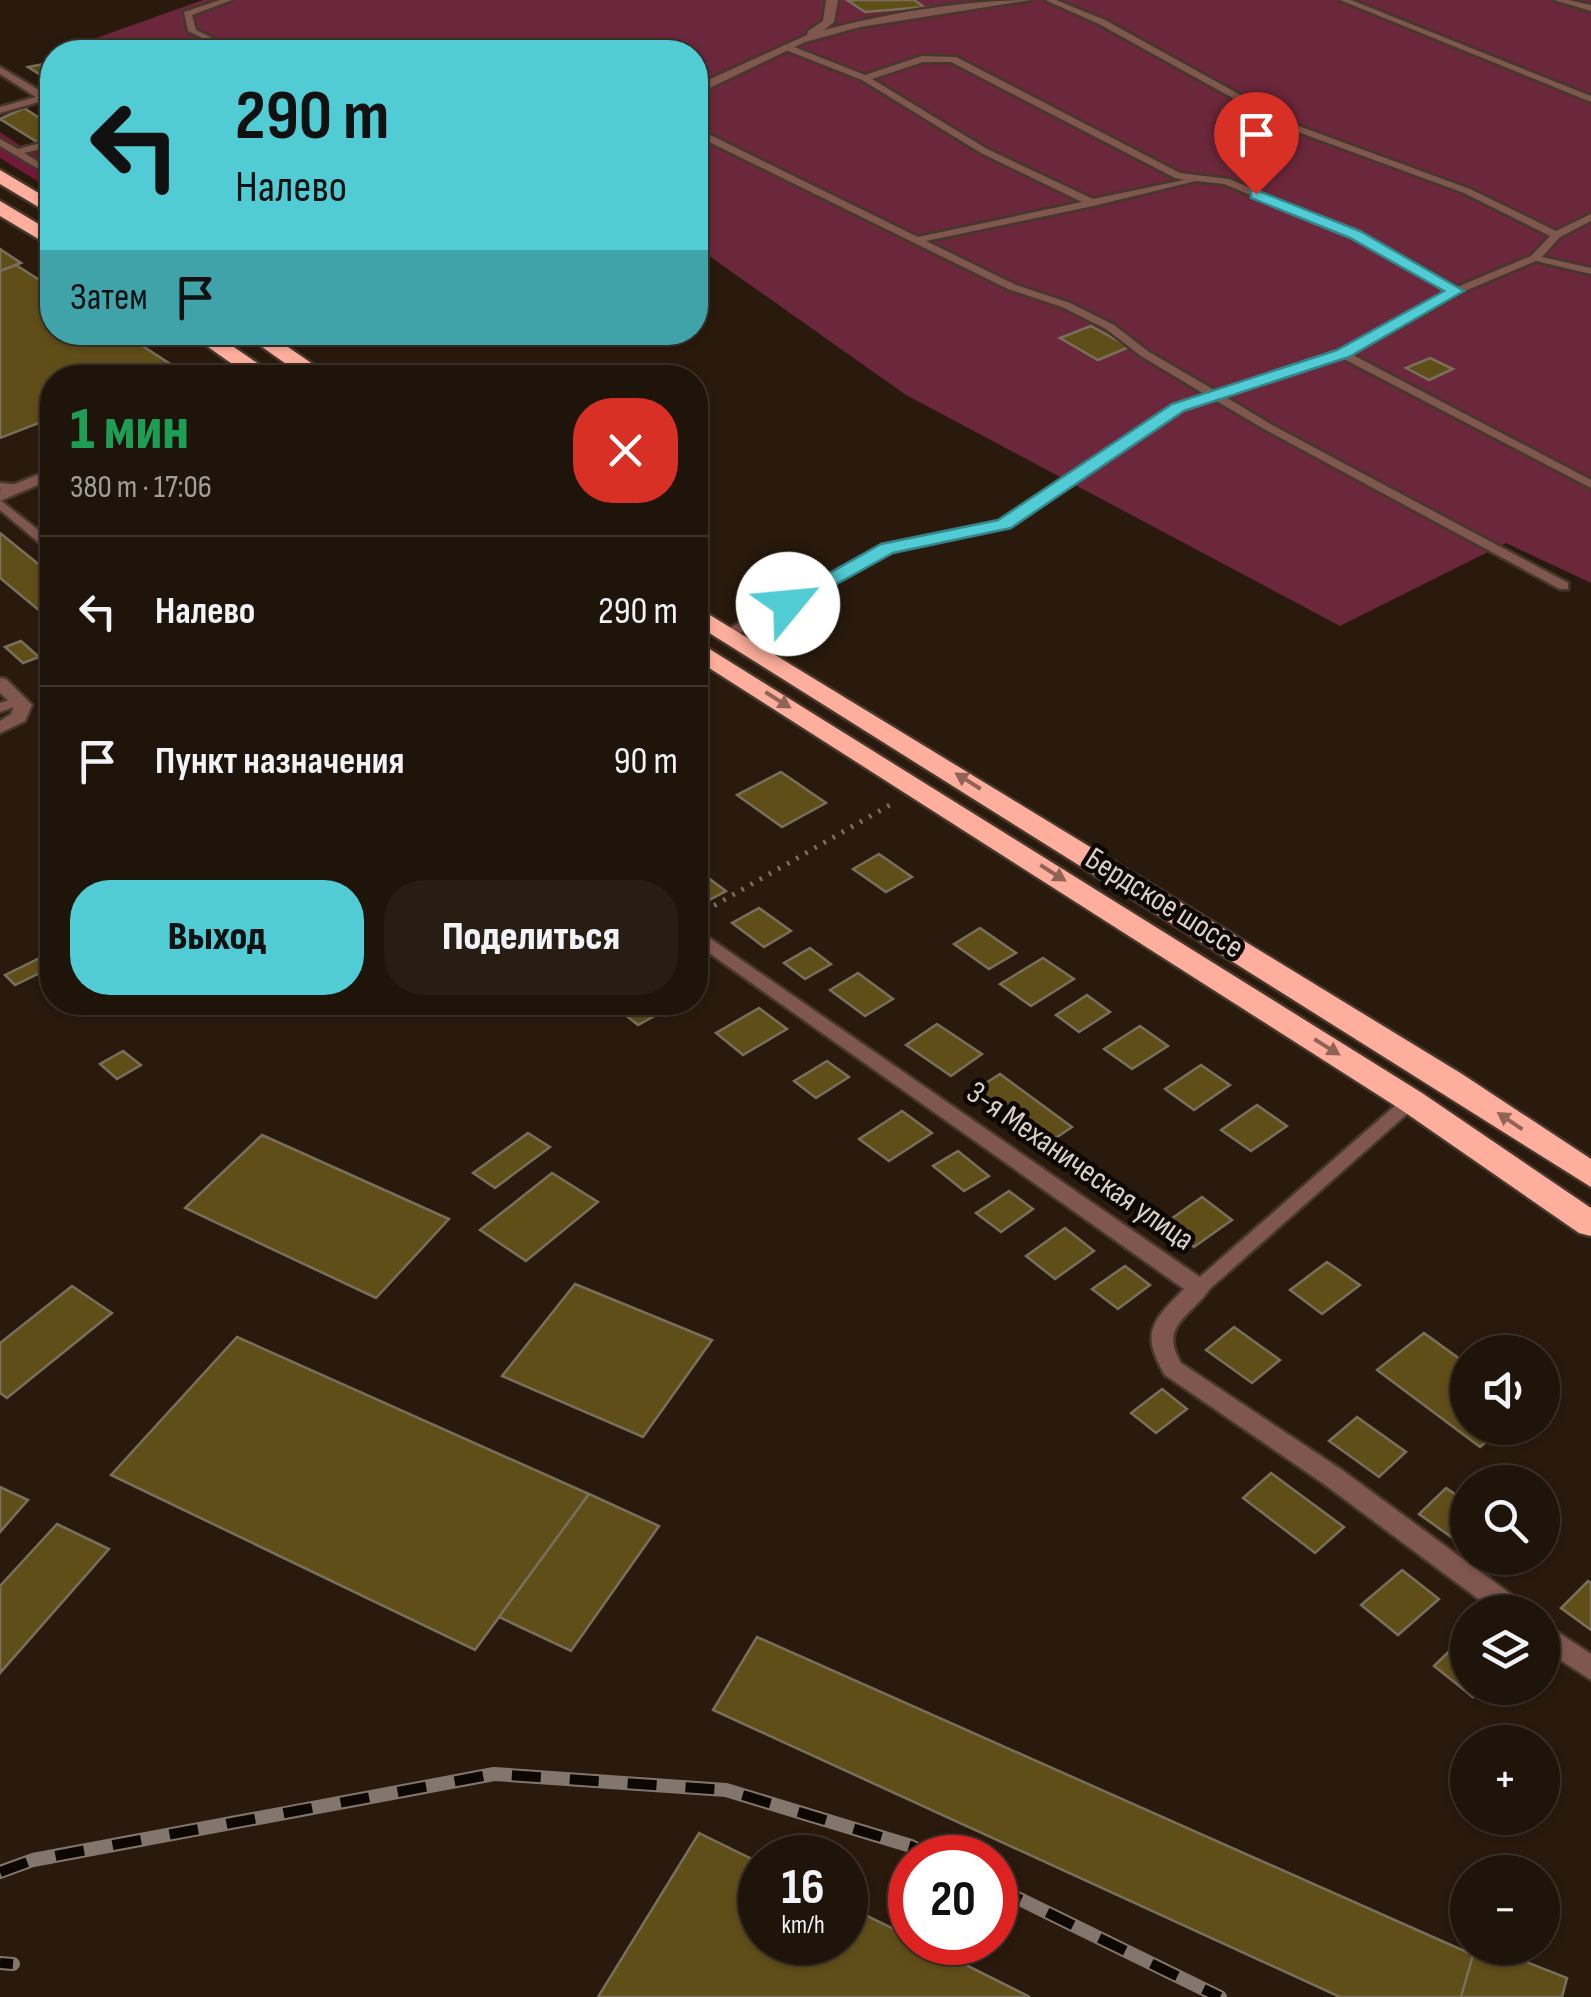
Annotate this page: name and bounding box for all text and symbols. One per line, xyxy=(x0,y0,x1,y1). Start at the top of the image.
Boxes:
text: 290 m xyxy=(235,75,390,159)
icon: left xyxy=(70,80,200,210)
pin xyxy=(1214,92,1299,195)
icon: arrive xyxy=(1229,107,1284,162)
text: Налево xyxy=(235,160,347,215)
icon: arrive xyxy=(168,270,223,325)
text: Затем xyxy=(70,275,148,320)
text: 1 мин xyxy=(70,394,189,466)
button: close xyxy=(573,398,678,503)
text: 380 m · 17:06 xyxy=(70,468,212,507)
position arrow xyxy=(736,552,840,656)
icon: left xyxy=(70,584,125,639)
text: Налево xyxy=(155,589,255,634)
text: 290 m xyxy=(598,589,678,634)
one-way arrow xyxy=(764,691,792,708)
icon: arrive xyxy=(70,734,125,789)
text: Пункт назначения xyxy=(155,739,404,784)
text: 90 m xyxy=(614,739,678,784)
one-way arrow xyxy=(954,772,982,790)
street label: Бердское шоссе xyxy=(1078,839,1250,967)
one-way arrow xyxy=(1039,863,1067,881)
button: Выход xyxy=(70,880,364,995)
button: Поделиться xyxy=(384,880,678,995)
one-way arrow xyxy=(1313,1038,1341,1056)
street label: 3-я Механическая улица xyxy=(959,1073,1201,1259)
one-way arrow xyxy=(1496,1113,1523,1131)
map controls xyxy=(1450,1335,1560,1965)
button: sound xyxy=(1450,1335,1560,1445)
button: search xyxy=(1450,1465,1560,1575)
button: layers xyxy=(1450,1595,1560,1705)
button: + xyxy=(1450,1725,1560,1835)
speed limit sign: 20 xyxy=(888,1835,1018,1965)
button: − xyxy=(1450,1855,1560,1965)
text: 16 xyxy=(781,1858,825,1918)
text: km/h xyxy=(781,1910,825,1941)

